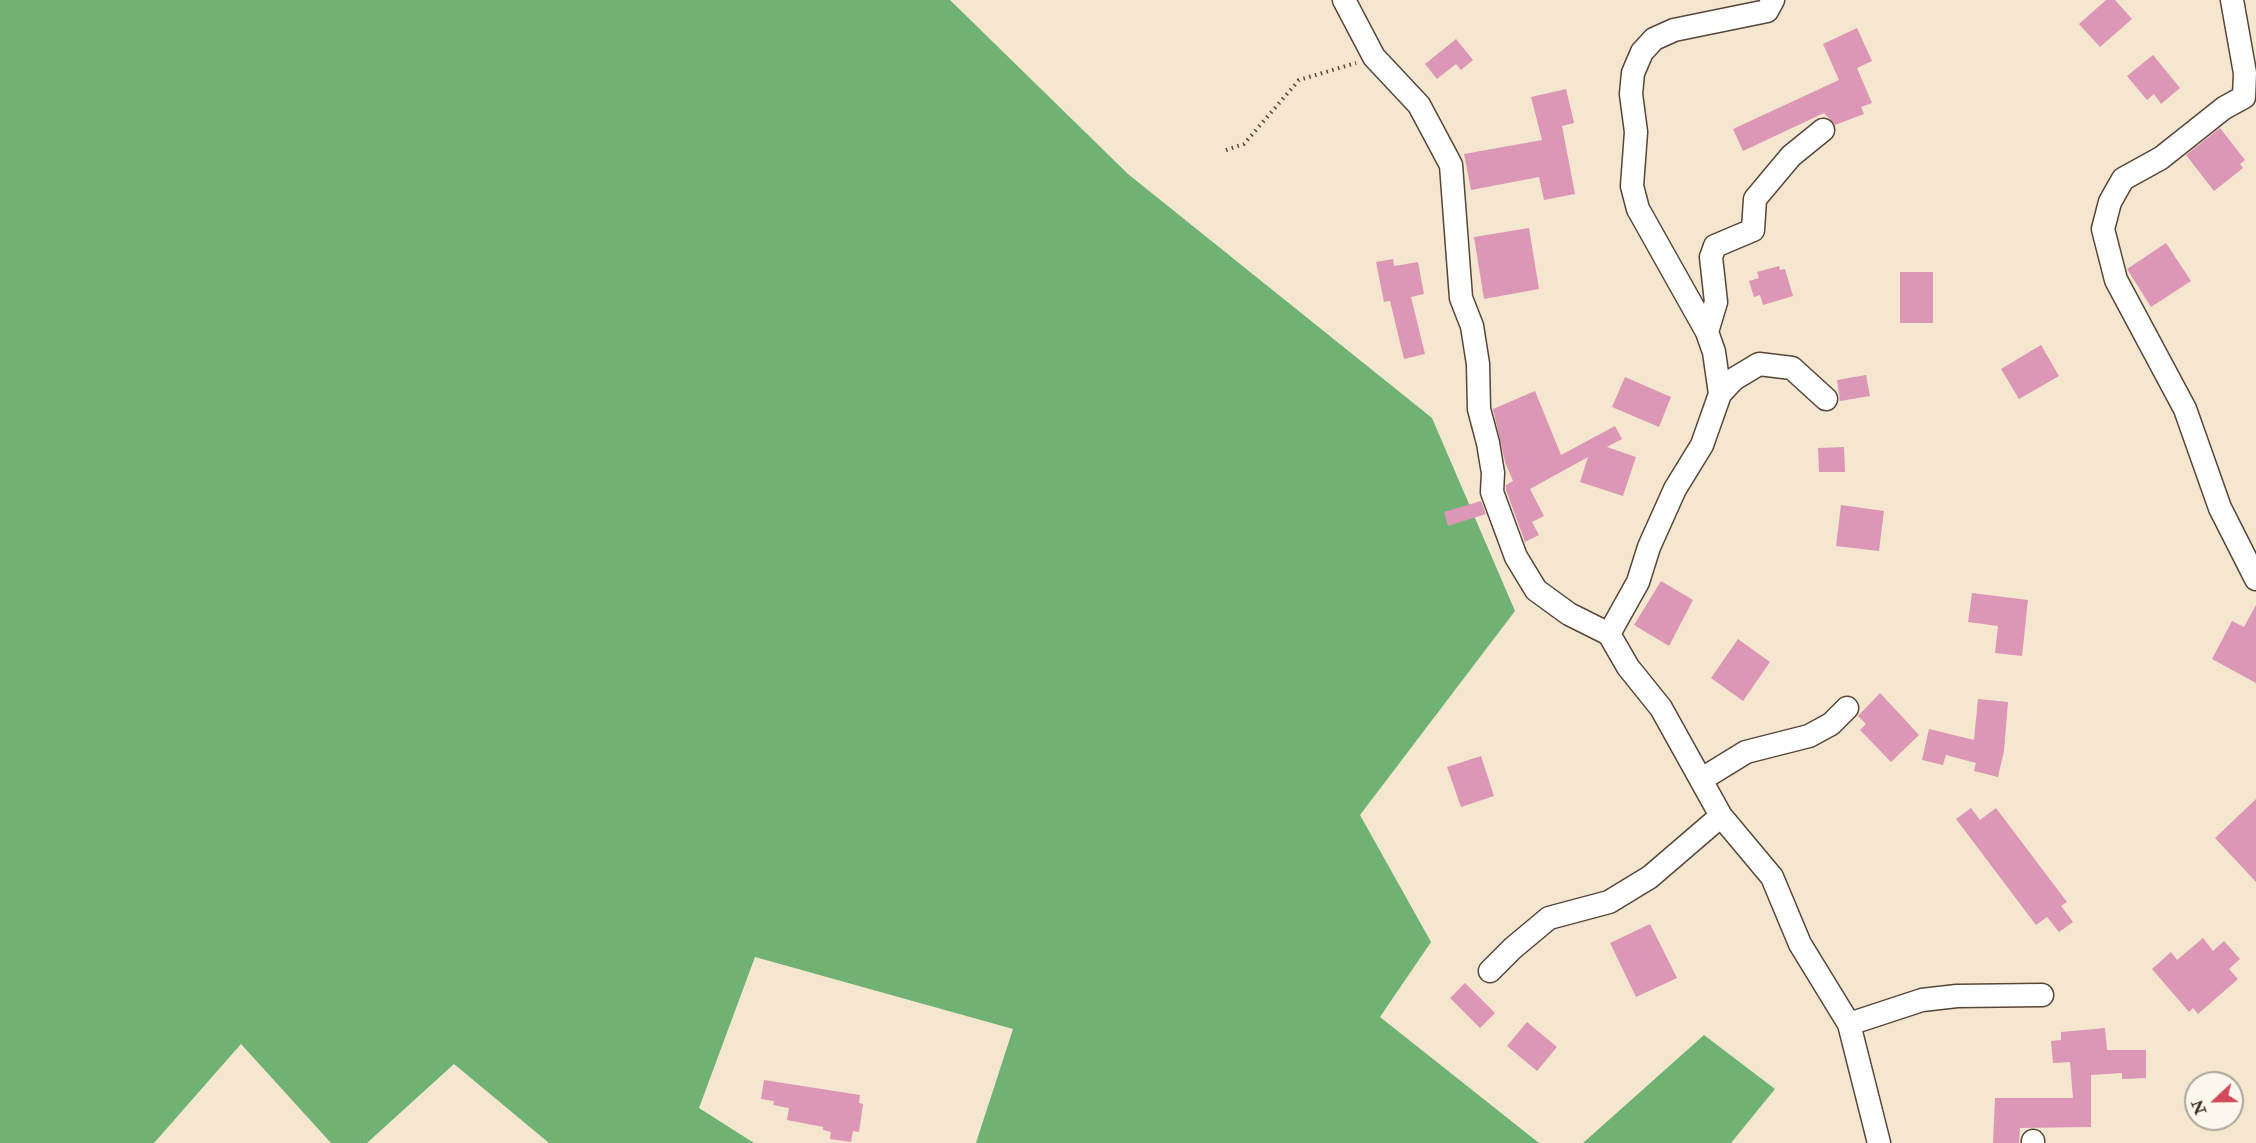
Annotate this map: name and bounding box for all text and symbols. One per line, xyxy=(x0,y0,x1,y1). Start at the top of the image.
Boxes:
north arrow xyxy=(2184,1071,2244,1131)
text: N xyxy=(2187,1097,2211,1117)

